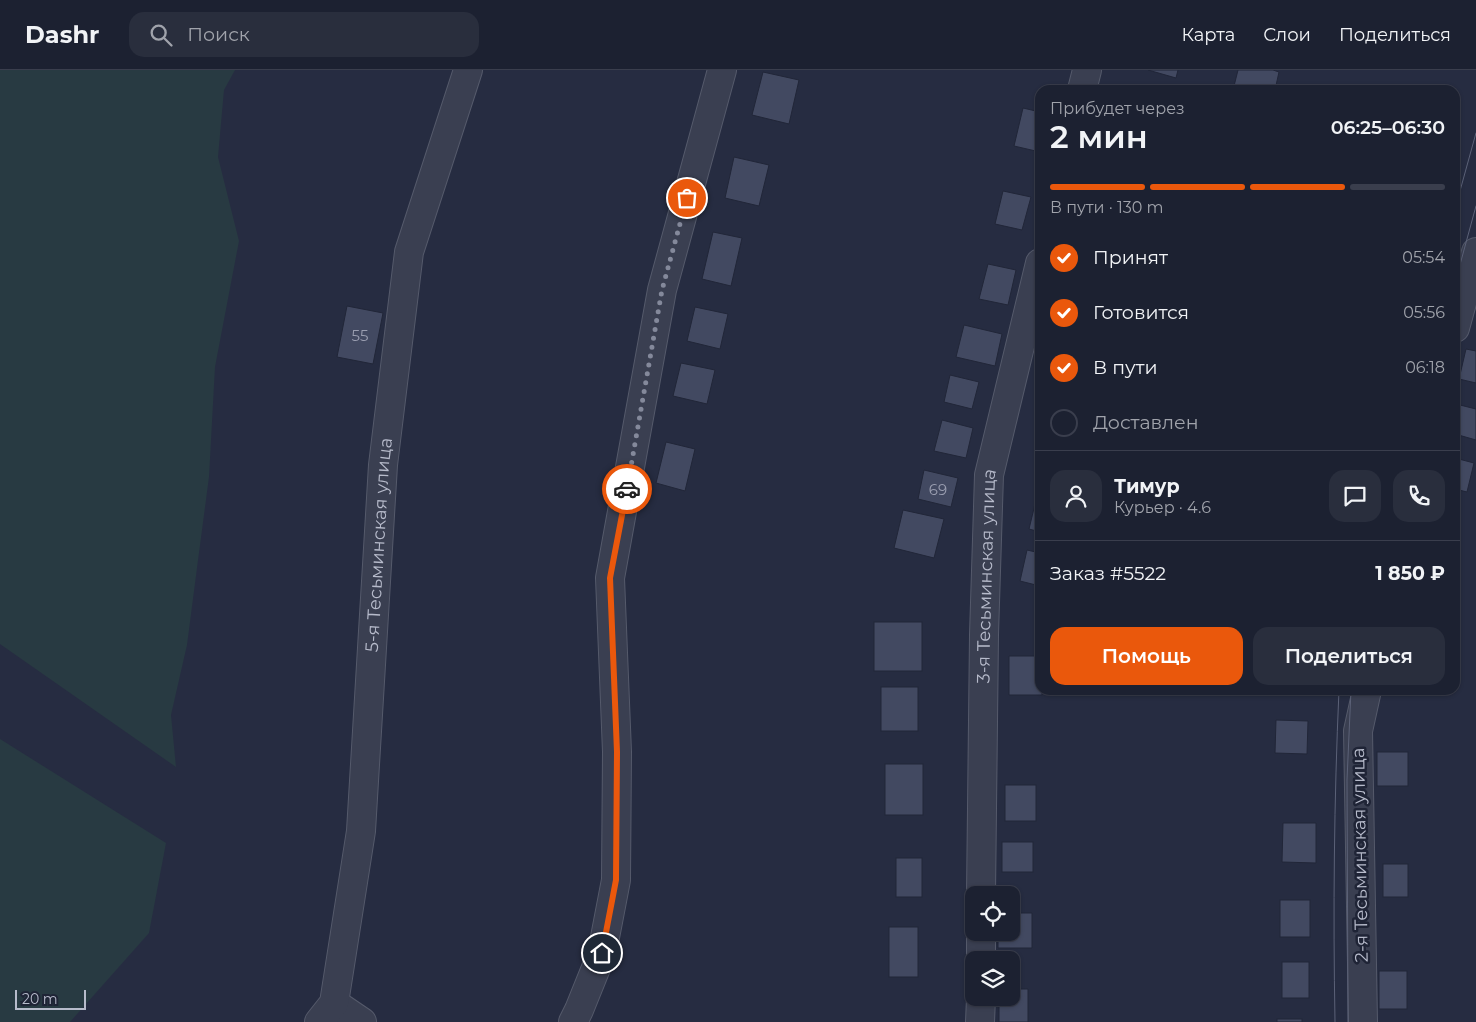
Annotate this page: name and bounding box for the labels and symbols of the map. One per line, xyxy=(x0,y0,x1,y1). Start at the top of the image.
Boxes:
pin xyxy=(666,177,708,219)
house number: 55 xyxy=(352,326,368,345)
street label: 5-я Тесьминская улица xyxy=(361,436,397,653)
courier xyxy=(602,464,652,514)
street label: 3-я Тесьминская улица xyxy=(972,466,1001,684)
house number: 69 xyxy=(929,480,947,499)
street label: 2-я Тесьминская улица xyxy=(1347,747,1373,963)
pin xyxy=(581,932,623,974)
scale bar xyxy=(15,987,86,1010)

